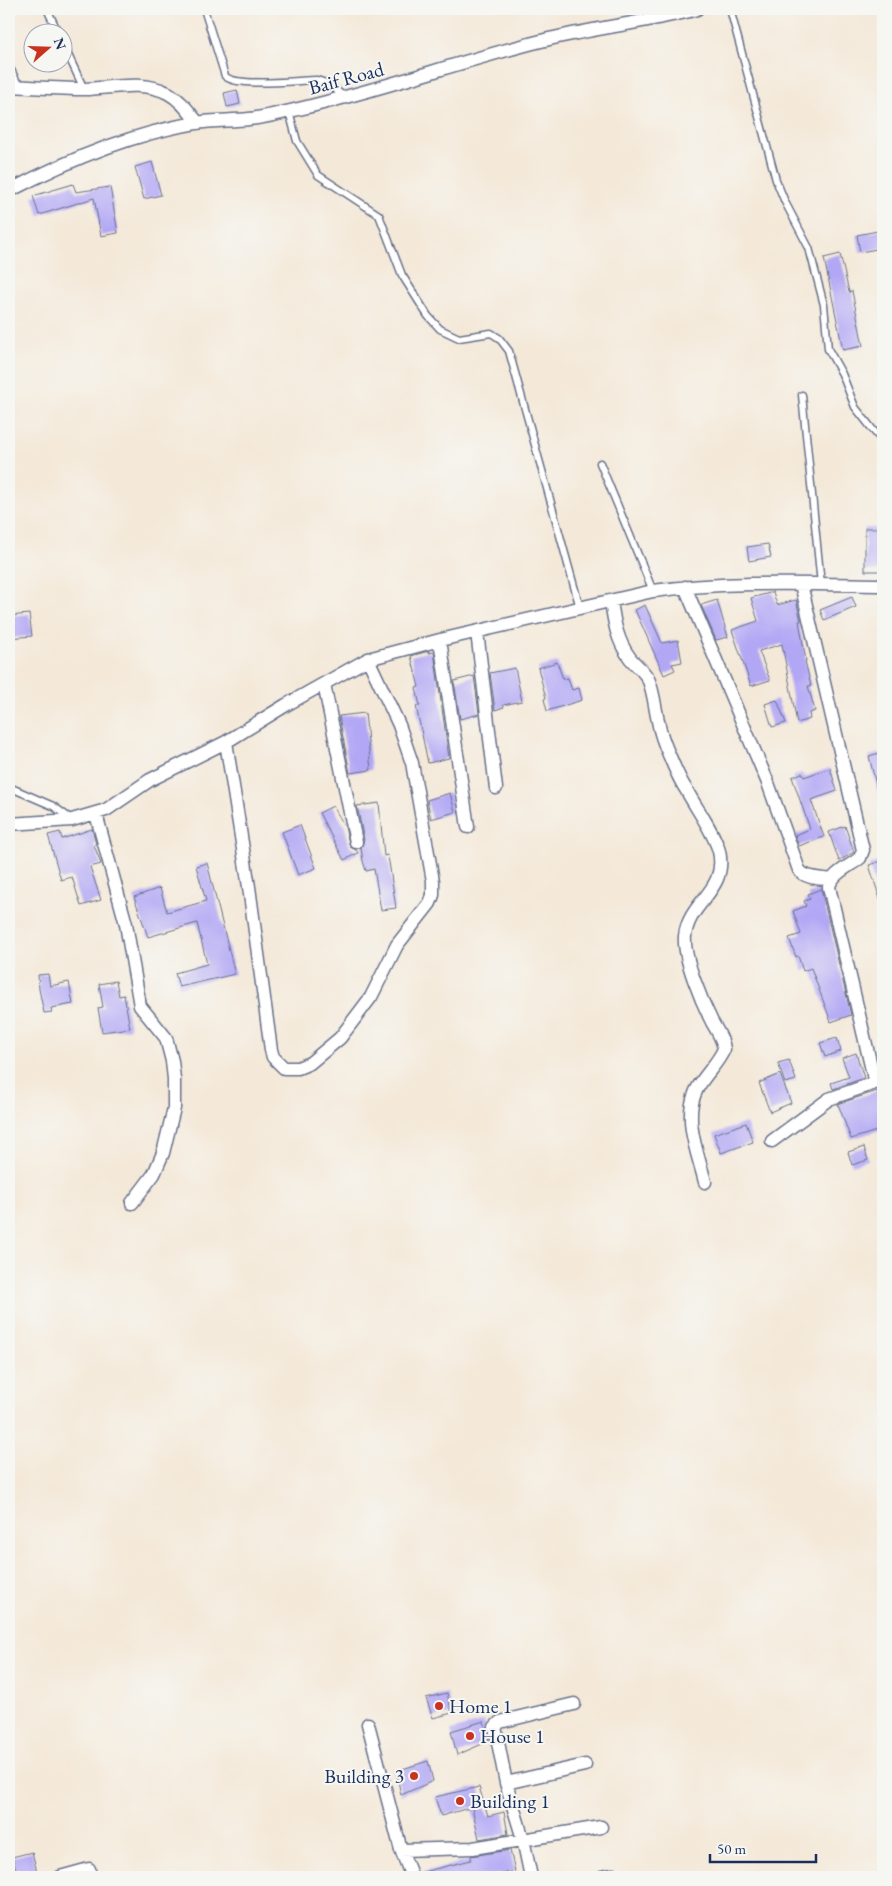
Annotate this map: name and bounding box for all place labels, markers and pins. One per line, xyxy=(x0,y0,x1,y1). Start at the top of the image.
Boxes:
place label: Home 1 xyxy=(449,1693,512,1719)
marker: Home 1 xyxy=(433,1700,445,1712)
place label: House 1 xyxy=(480,1723,545,1749)
marker: House 1 xyxy=(464,1730,476,1742)
place label: Building 3 xyxy=(324,1763,404,1789)
marker: Building 3 xyxy=(408,1770,420,1782)
place label: Building 1 xyxy=(470,1788,550,1814)
marker: Building 1 xyxy=(454,1795,466,1807)

